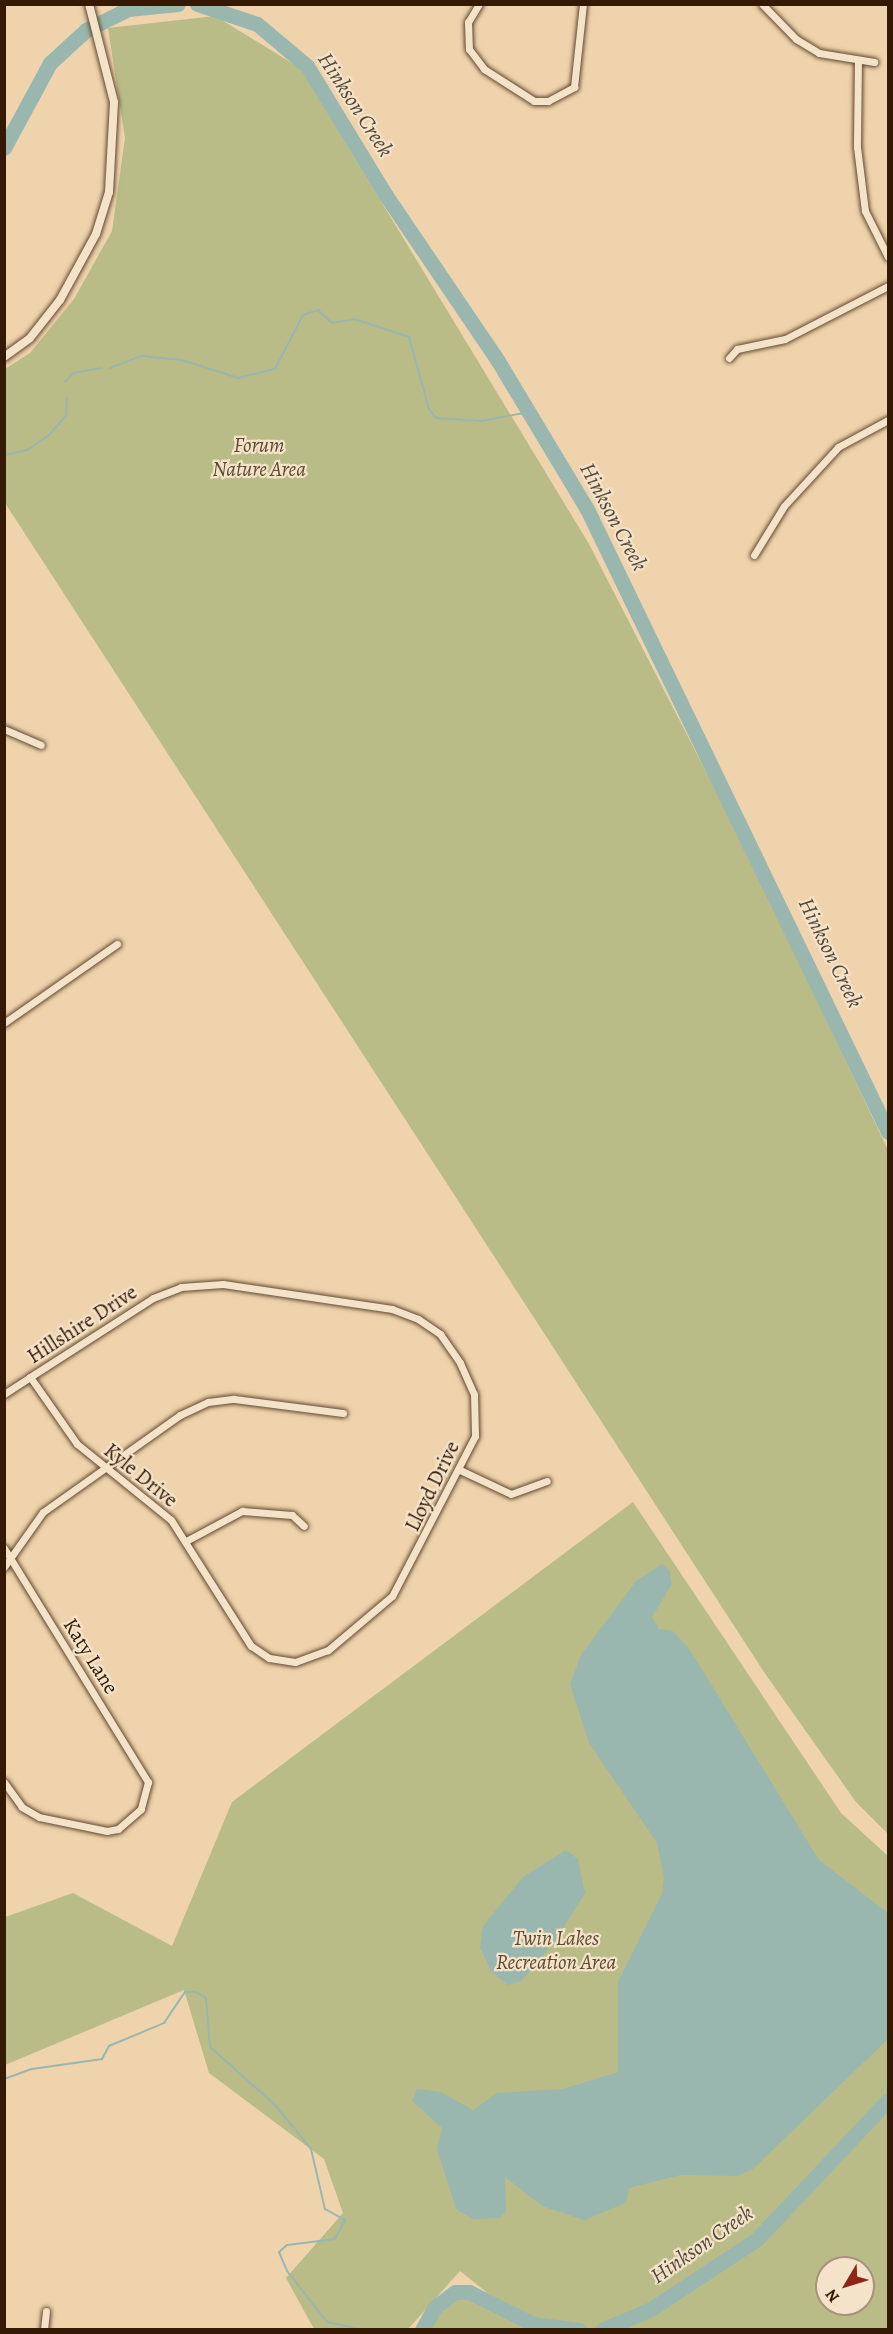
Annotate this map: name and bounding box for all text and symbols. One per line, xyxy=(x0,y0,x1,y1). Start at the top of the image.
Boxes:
water label: Hinkson Creek xyxy=(312,48,398,162)
park label: Forum Nature Area xyxy=(212,432,306,482)
water label: Hinkson Creek xyxy=(573,458,653,576)
water label: Hinkson Creek xyxy=(792,894,868,1012)
street label: Hillshire Drive xyxy=(22,1279,142,1369)
street label: Lloyd Drive xyxy=(399,1437,465,1535)
street label: Kyle Drive xyxy=(99,1438,183,1512)
street label: Katy Lane xyxy=(58,1613,124,1699)
park label: Twin Lakes Recreation Area xyxy=(496,1925,616,1975)
water label: Hinkson Creek xyxy=(646,2200,758,2290)
north arrow xyxy=(815,2256,875,2316)
text: N xyxy=(820,2284,845,2307)

